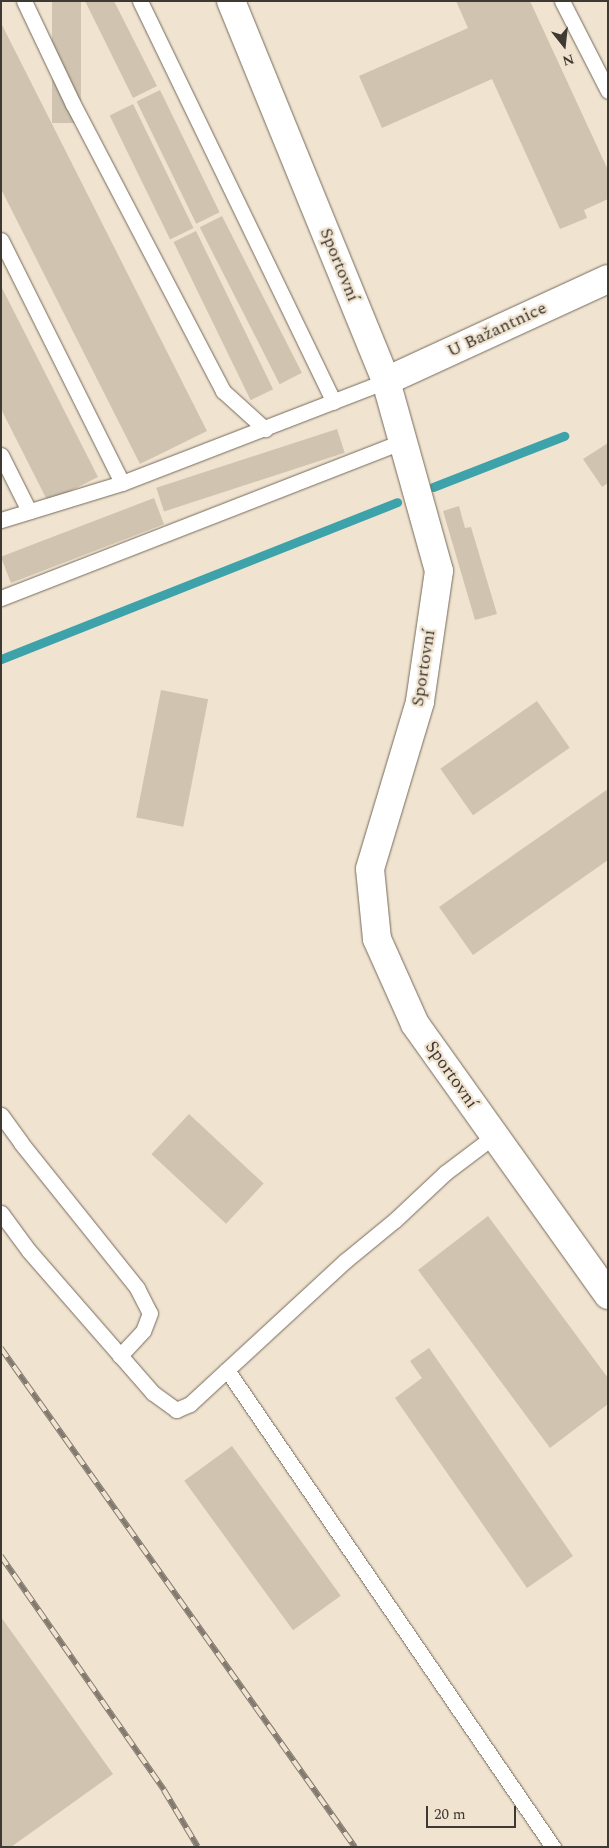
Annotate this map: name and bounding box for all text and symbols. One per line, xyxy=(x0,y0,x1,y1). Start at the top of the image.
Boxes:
north arrow xyxy=(539,20,589,70)
text: N xyxy=(560,48,577,72)
street label: Sportovní xyxy=(314,225,364,305)
street label: U Bažantnice xyxy=(444,298,550,362)
street label: Sportovní xyxy=(407,628,441,708)
street label: Sportovní xyxy=(420,1037,482,1113)
scale bar xyxy=(429,1796,519,1828)
text: 20 m xyxy=(434,1803,466,1826)

